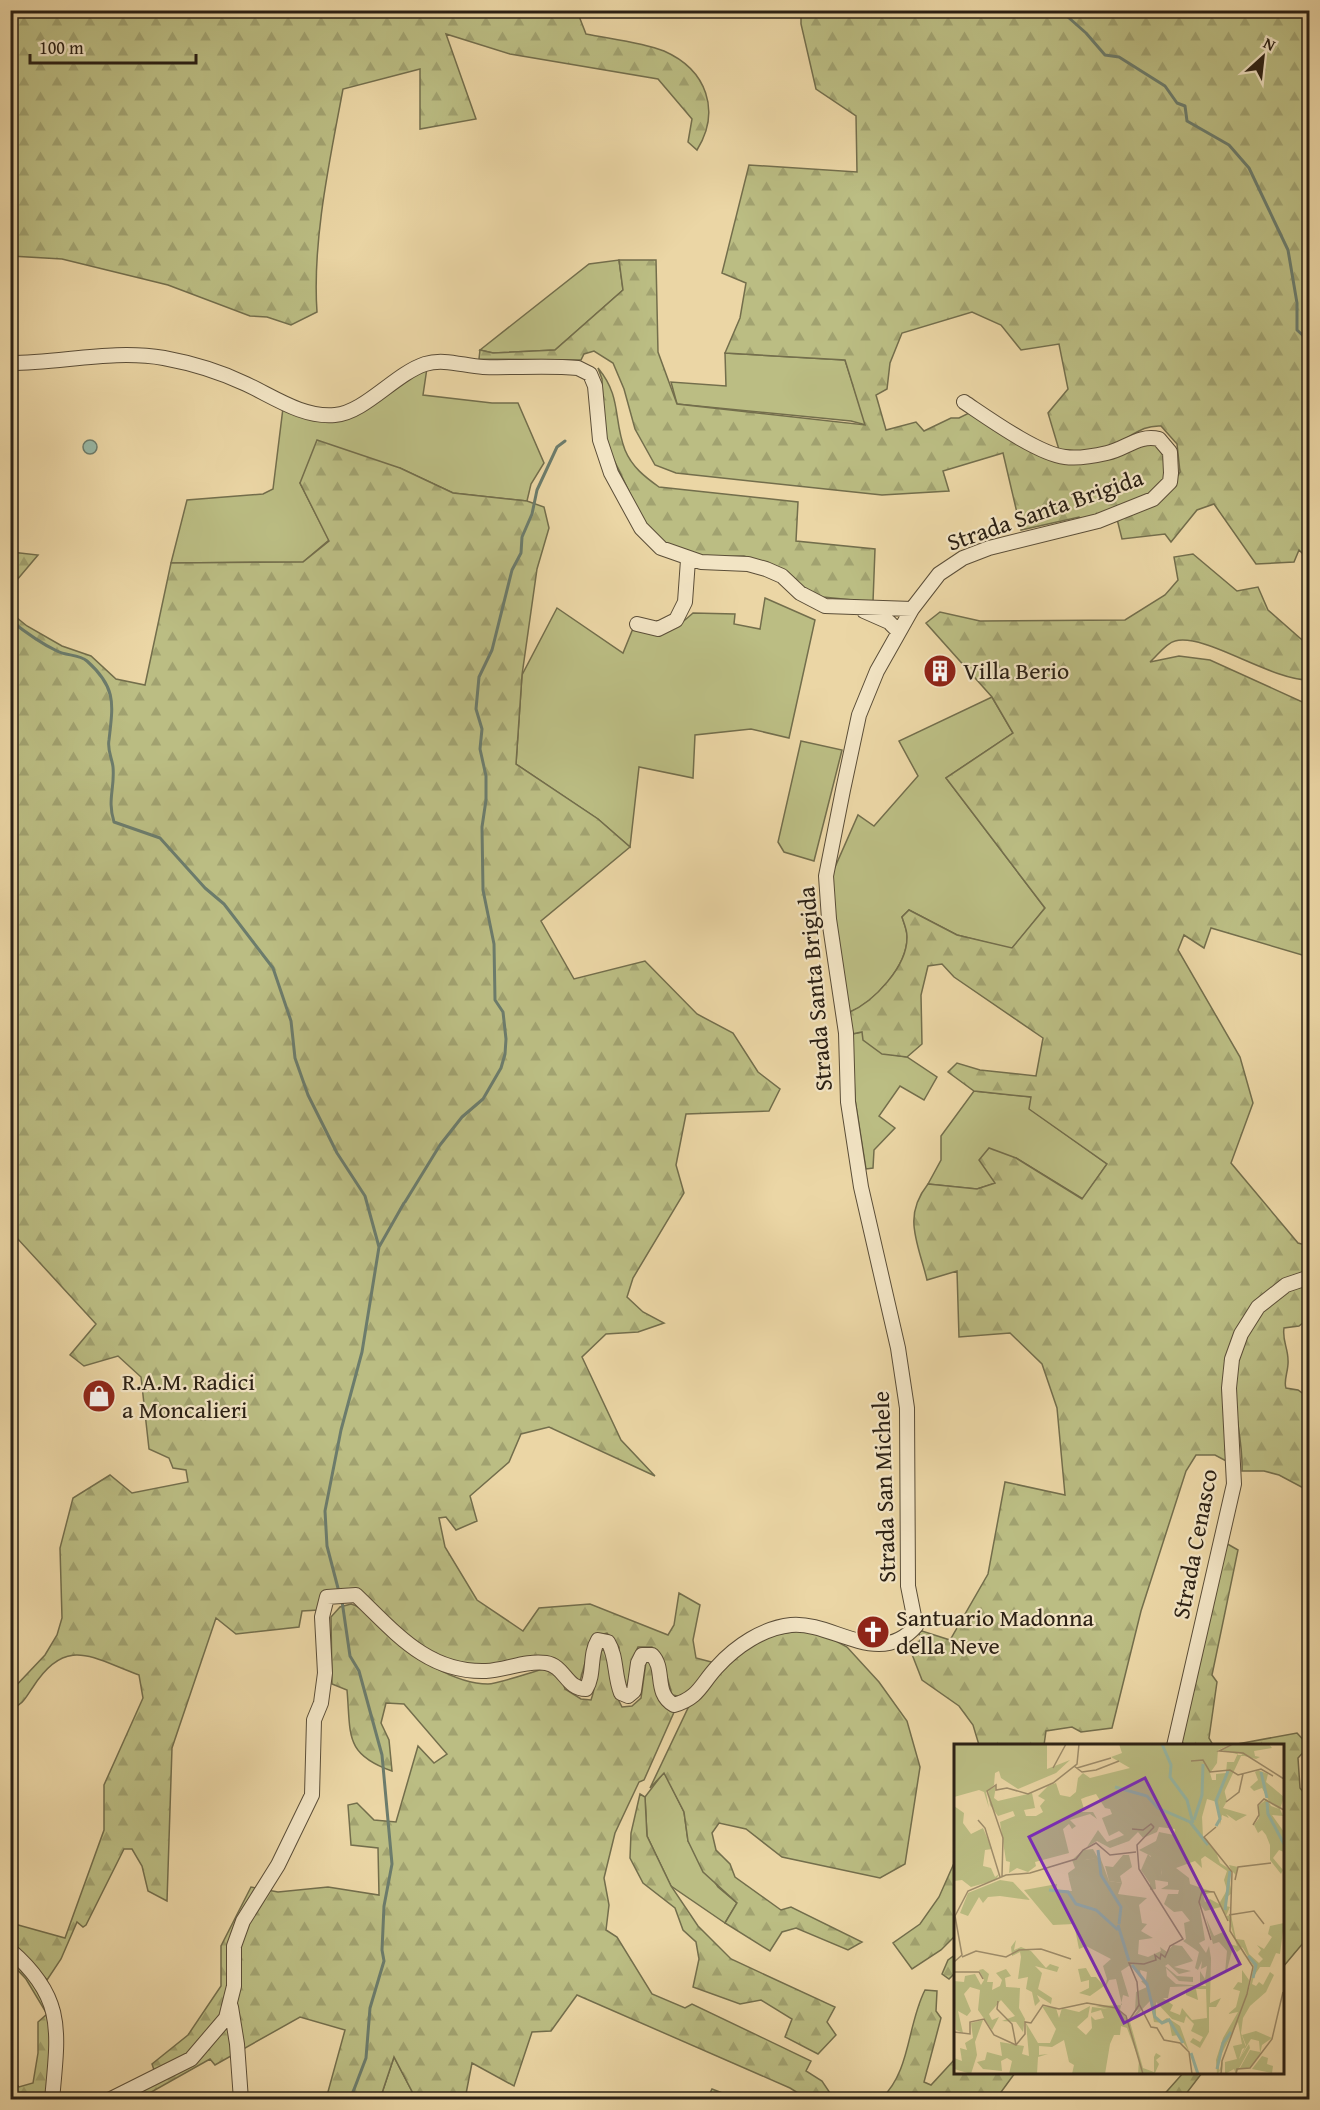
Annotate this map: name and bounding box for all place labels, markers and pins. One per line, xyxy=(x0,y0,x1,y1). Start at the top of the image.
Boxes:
building icon: Villa Berio xyxy=(922,653,958,689)
place label: Villa Berio xyxy=(963,653,1069,688)
place label: R.A.M. Radici a Moncalieri xyxy=(122,1364,255,1427)
shop icon: R.A.M. Radici a Moncalieri xyxy=(81,1378,117,1414)
place label: Santuario Madonna della Neve xyxy=(896,1600,1095,1663)
church icon: Santuario Madonna della Neve xyxy=(855,1614,891,1650)

